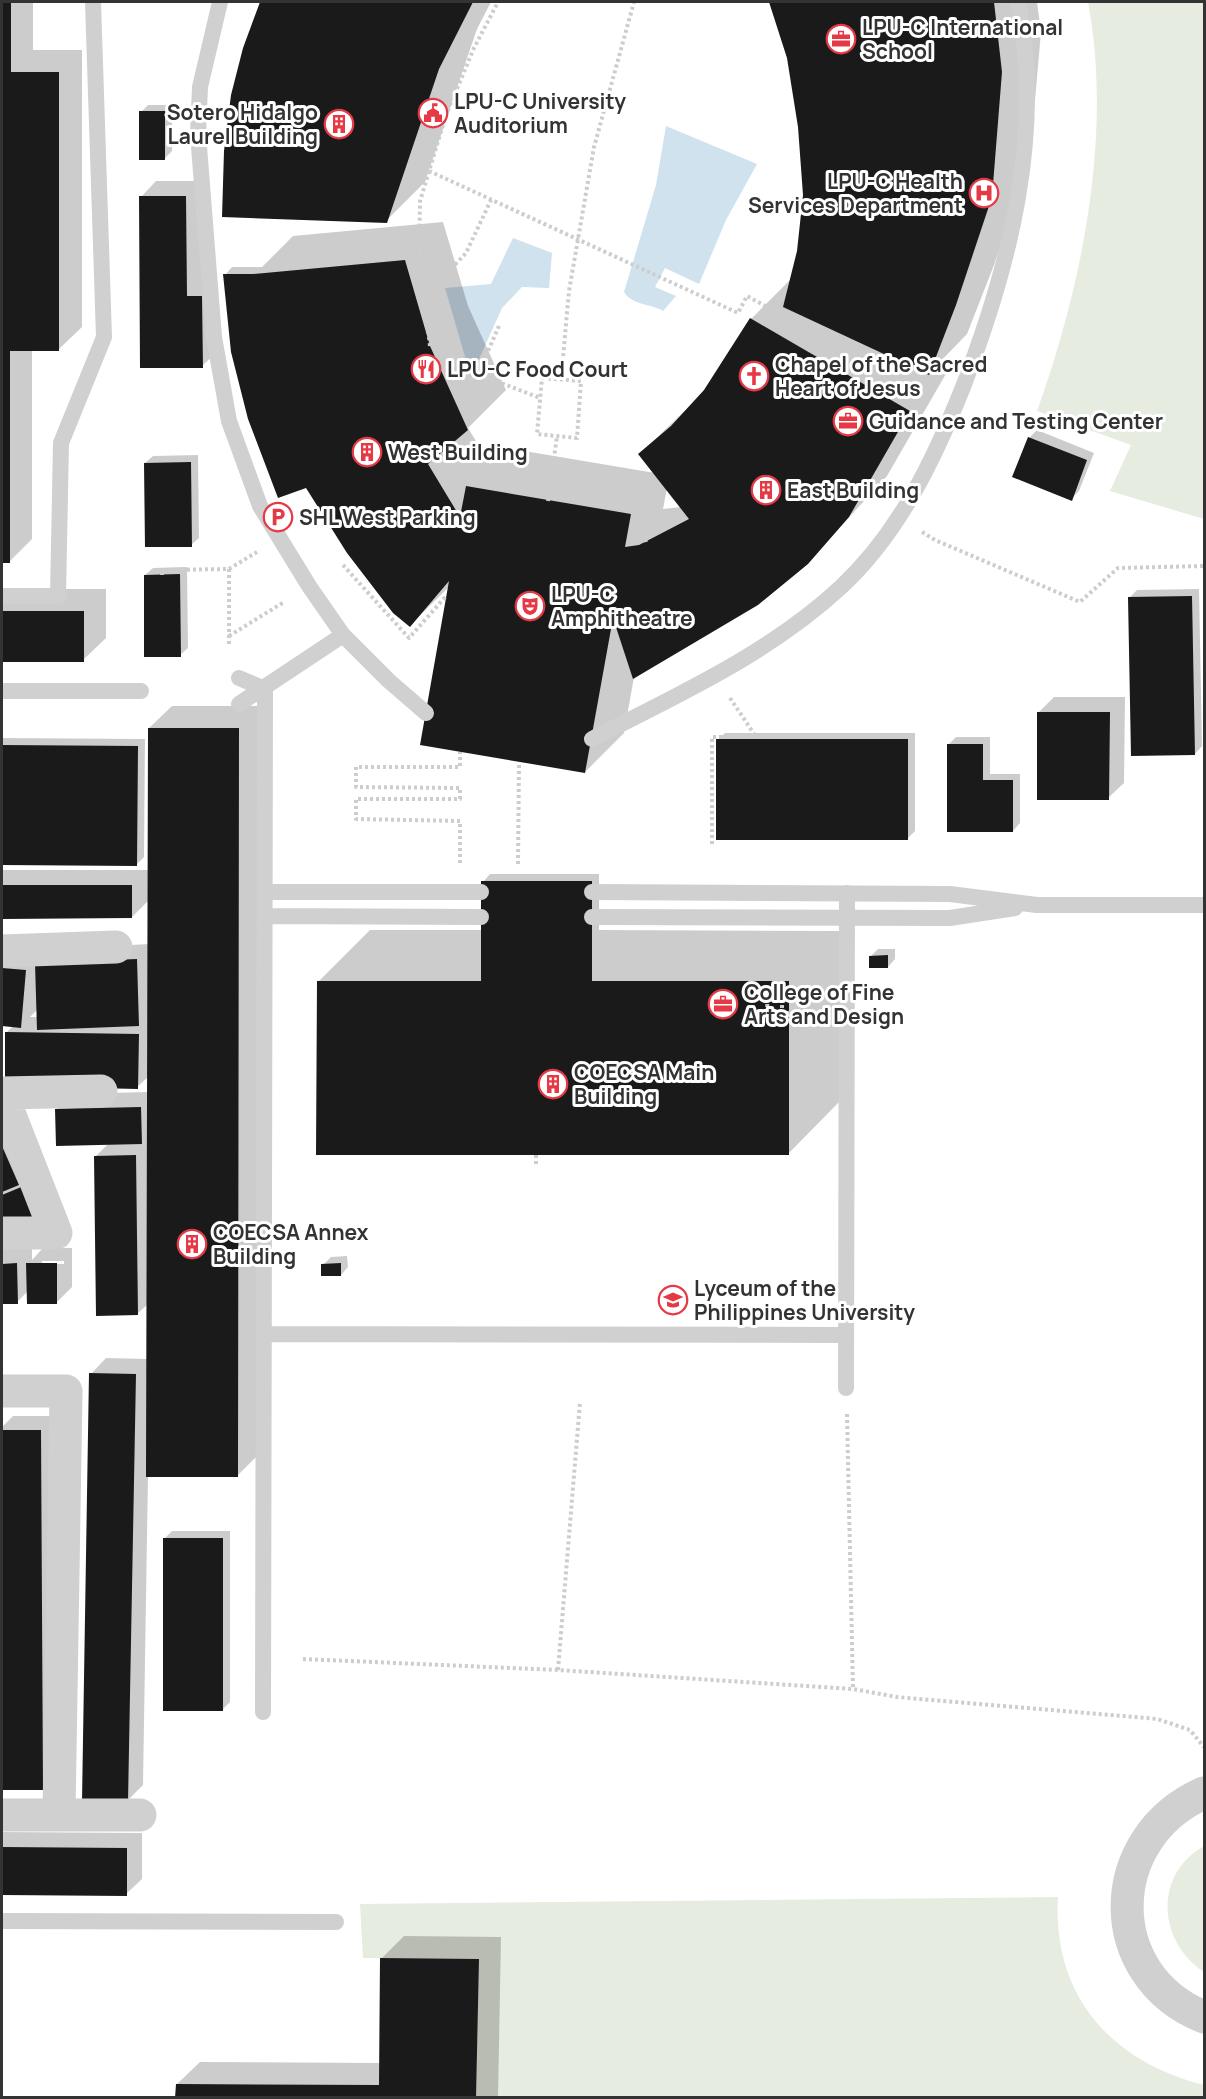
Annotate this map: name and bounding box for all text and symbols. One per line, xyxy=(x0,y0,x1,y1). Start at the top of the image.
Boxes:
place label: LPU-C International School xyxy=(862,13,1063,65)
office icon: LPU-C International School xyxy=(825,23,857,55)
place label: LPU-C University Auditorium xyxy=(454,87,626,139)
public building icon: LPU-C University Auditorium xyxy=(417,97,449,129)
place label: Sotero Hidalgo Laurel Building xyxy=(167,98,318,150)
building icon: Sotero Hidalgo Laurel Building xyxy=(323,108,355,140)
place label: LPU-C Health Services Department xyxy=(748,167,963,219)
hospital icon: LPU-C Health Services Department xyxy=(968,177,1000,209)
place label: Chapel of the Sacred Heart of Jesus xyxy=(775,350,987,402)
restaurant icon: LPU-C Food Court xyxy=(410,353,442,385)
place label: LPU-C Food Court xyxy=(447,355,628,383)
church icon: Chapel of the Sacred Heart of Jesus xyxy=(738,360,770,392)
office icon: Guidance and Testing Center xyxy=(832,405,864,437)
place label: Guidance and Testing Center xyxy=(869,407,1163,435)
building icon: West Building xyxy=(351,436,383,468)
place label: West Building xyxy=(388,438,528,466)
building icon: East Building xyxy=(750,474,782,506)
place label: East Building xyxy=(787,476,919,504)
parking icon: SHL West Parking xyxy=(262,501,294,533)
place label: SHL West Parking xyxy=(299,503,476,531)
place label: LPU-C Amphitheatre xyxy=(551,580,693,632)
theatre icon: LPU-C Amphitheatre xyxy=(514,590,546,622)
place label: College of Fine Arts and Design xyxy=(744,978,904,1030)
office icon: College of Fine Arts and Design xyxy=(707,988,739,1020)
place label: COECSA Main Building xyxy=(574,1058,714,1110)
building icon: COECSA Main Building xyxy=(537,1068,569,1100)
place label: COECSA Annex Building xyxy=(213,1218,369,1270)
building icon: COECSA Annex Building xyxy=(176,1228,208,1260)
place label: Lyceum of the Philippines University xyxy=(694,1274,915,1326)
school or university icon: Lyceum of the Philippines University xyxy=(657,1284,689,1316)

